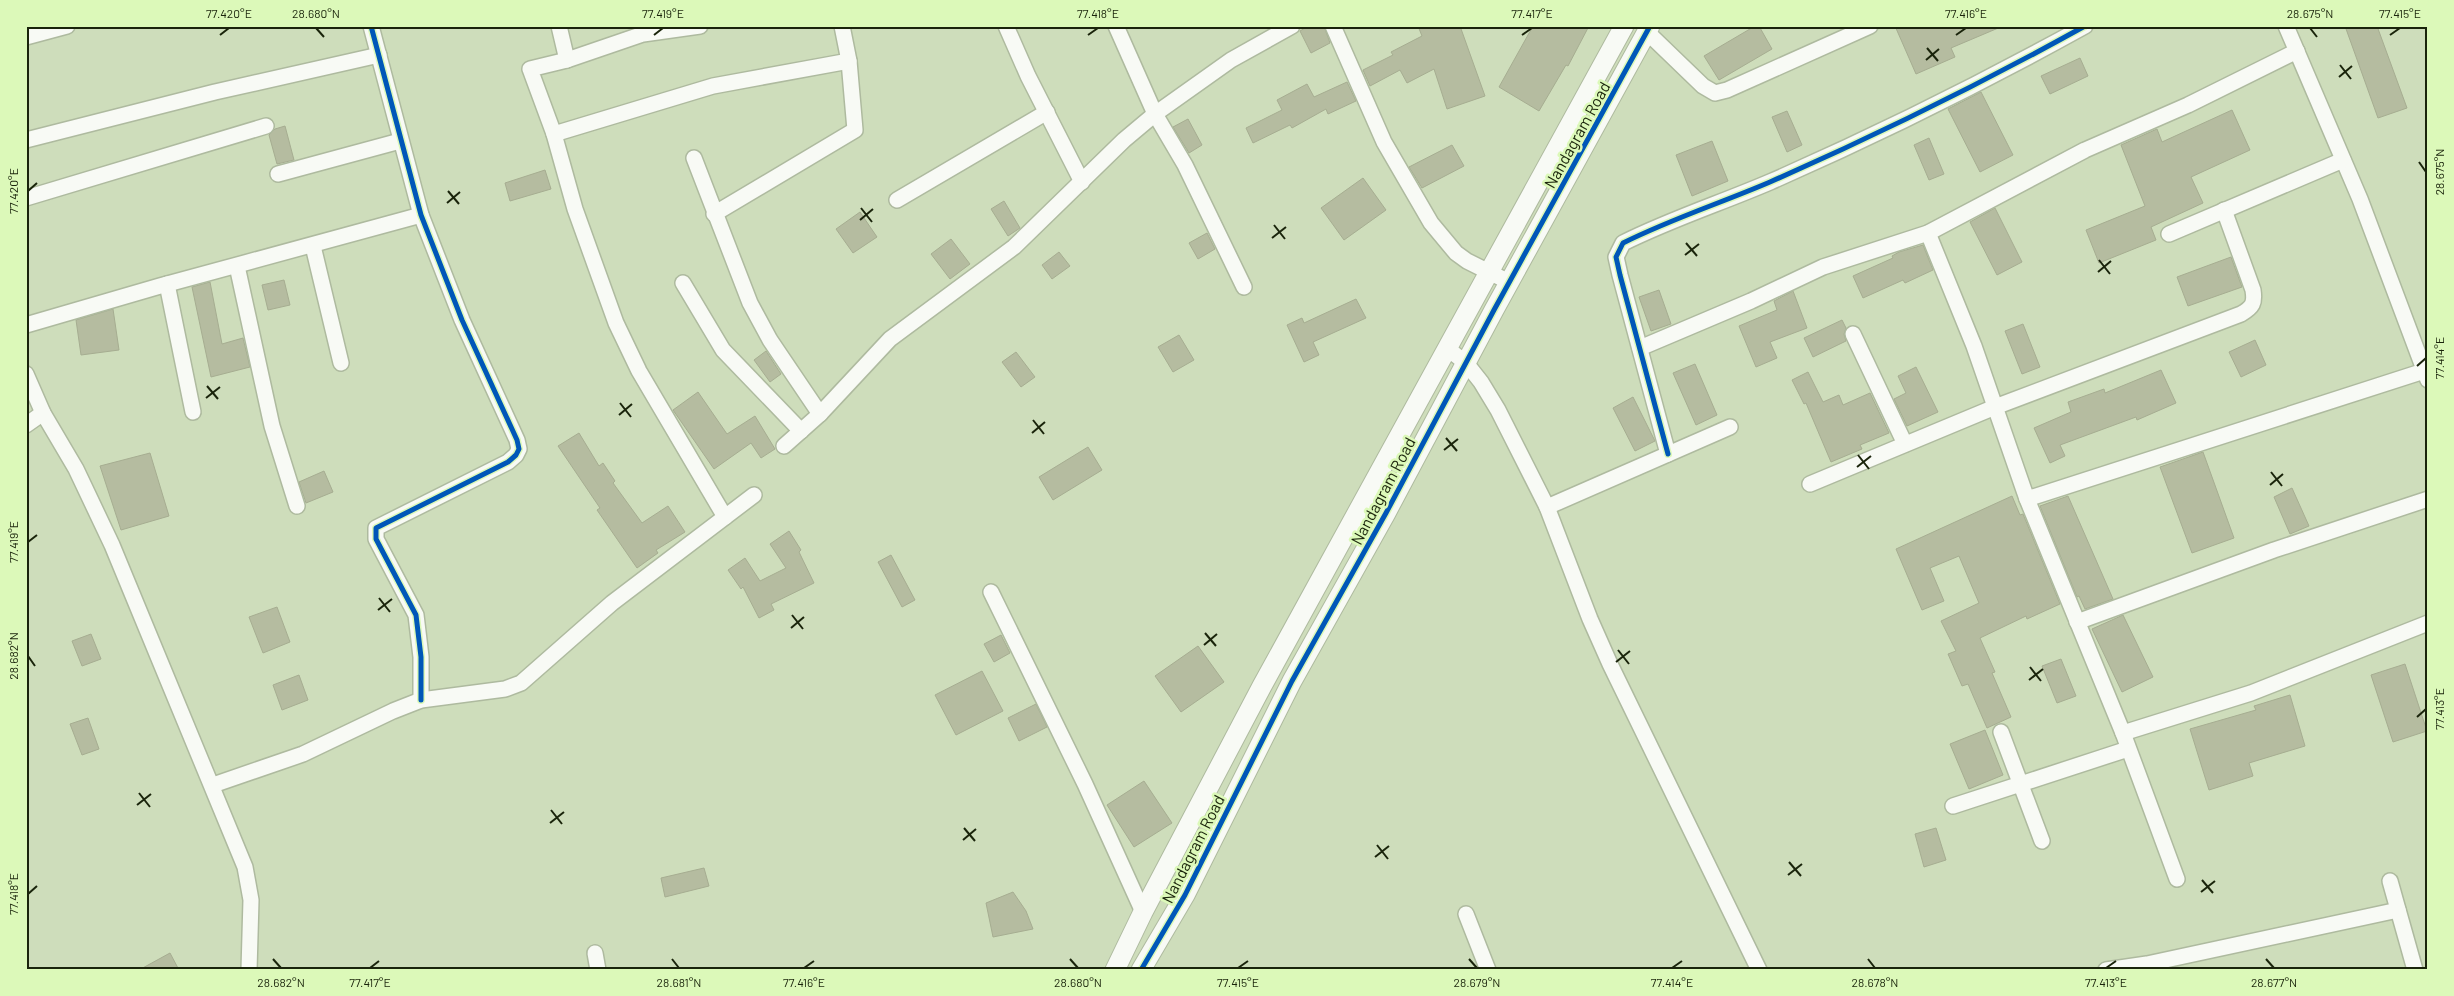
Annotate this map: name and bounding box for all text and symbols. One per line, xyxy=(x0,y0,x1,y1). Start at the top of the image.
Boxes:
text: 77.420°E xyxy=(206,6,252,20)
text: 28.680°N xyxy=(292,6,340,20)
text: 77.419°E xyxy=(642,6,684,20)
text: 77.418°E xyxy=(1077,6,1119,20)
text: 77.417°E xyxy=(1511,6,1553,20)
text: 77.416°E xyxy=(1945,6,1987,20)
text: 28.675°N xyxy=(2287,6,2333,20)
text: 77.415°E xyxy=(2379,6,2421,20)
street label: Nandagram Road xyxy=(1539,78,1614,191)
text: 28.675°N xyxy=(2432,149,2446,195)
text: 77.420°E xyxy=(6,168,20,214)
text: 77.414°E xyxy=(2432,337,2446,379)
street label: Nandagram Road xyxy=(1346,434,1419,548)
text: 77.419°E xyxy=(6,521,20,563)
text: 28.682°N xyxy=(6,632,20,680)
text: 77.413°E xyxy=(2432,688,2446,730)
street label: Nandagram Road xyxy=(1157,792,1228,906)
text: 77.418°E xyxy=(6,873,20,915)
text: 28.682°N xyxy=(257,975,305,989)
text: 77.417°E xyxy=(349,975,391,989)
text: 28.681°N xyxy=(656,975,702,989)
text: 77.416°E xyxy=(783,975,825,989)
text: 28.680°N xyxy=(1054,975,1102,989)
text: 77.415°E xyxy=(1217,975,1259,989)
text: 28.679°N xyxy=(1454,975,1500,989)
text: 77.414°E xyxy=(1651,975,1693,989)
text: 28.678°N xyxy=(1852,975,1898,989)
text: 77.413°E xyxy=(2085,975,2127,989)
text: 28.677°N xyxy=(2251,975,2297,989)

